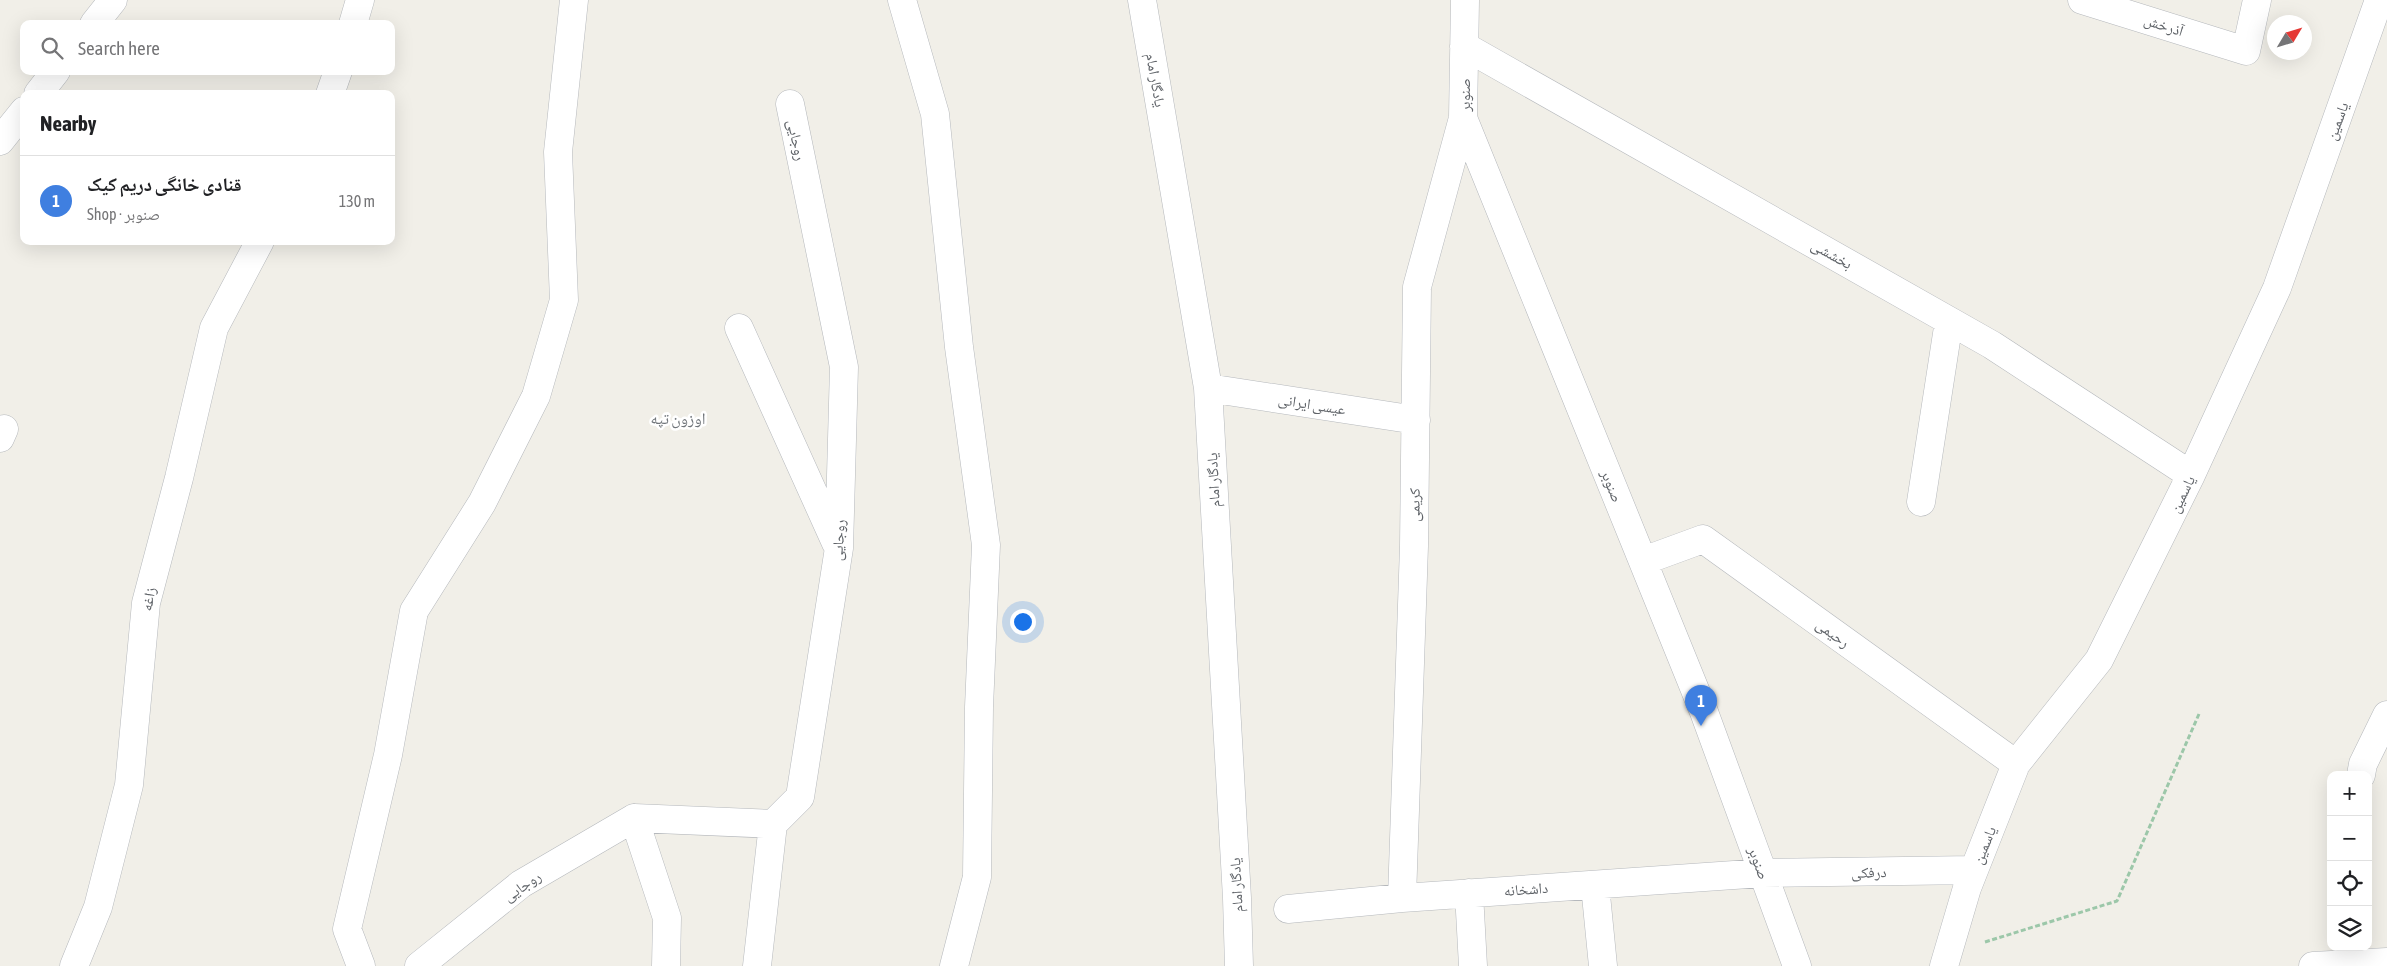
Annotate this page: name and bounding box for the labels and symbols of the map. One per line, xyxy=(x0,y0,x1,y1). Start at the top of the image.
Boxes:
street label: آذرخش xyxy=(2142,11,2187,42)
north arrow xyxy=(2267,15,2312,60)
street label: یادگار امام xyxy=(1141,52,1169,109)
street label: صنوبر xyxy=(1456,78,1474,113)
street label: یاسمین xyxy=(2322,99,2354,143)
street label: روجایی xyxy=(782,118,810,163)
street label: بخششی xyxy=(1808,236,1855,274)
street label: عیسی ایرانی xyxy=(1277,390,1347,420)
district label: اوزون تپه xyxy=(650,409,706,429)
street label: یادگار امام xyxy=(1203,452,1225,508)
street label: صنوبر xyxy=(1597,466,1626,505)
street label: یاسمین xyxy=(2166,472,2200,516)
street label: کریمی xyxy=(1405,488,1425,522)
street label: روجایی xyxy=(828,518,850,561)
street label: زاغه xyxy=(137,586,160,612)
your location xyxy=(1010,609,1036,635)
street label: رحیمی xyxy=(1812,615,1853,653)
pin: 1 xyxy=(1685,685,1717,726)
street label: یاسمین xyxy=(1969,823,2001,867)
street label: صنوبر xyxy=(1744,843,1773,882)
street label: یادگار امام xyxy=(1226,857,1248,913)
street label: درفکی xyxy=(1851,863,1887,883)
street label: روجایی xyxy=(500,867,545,906)
street label: داشخانه xyxy=(1503,879,1549,899)

